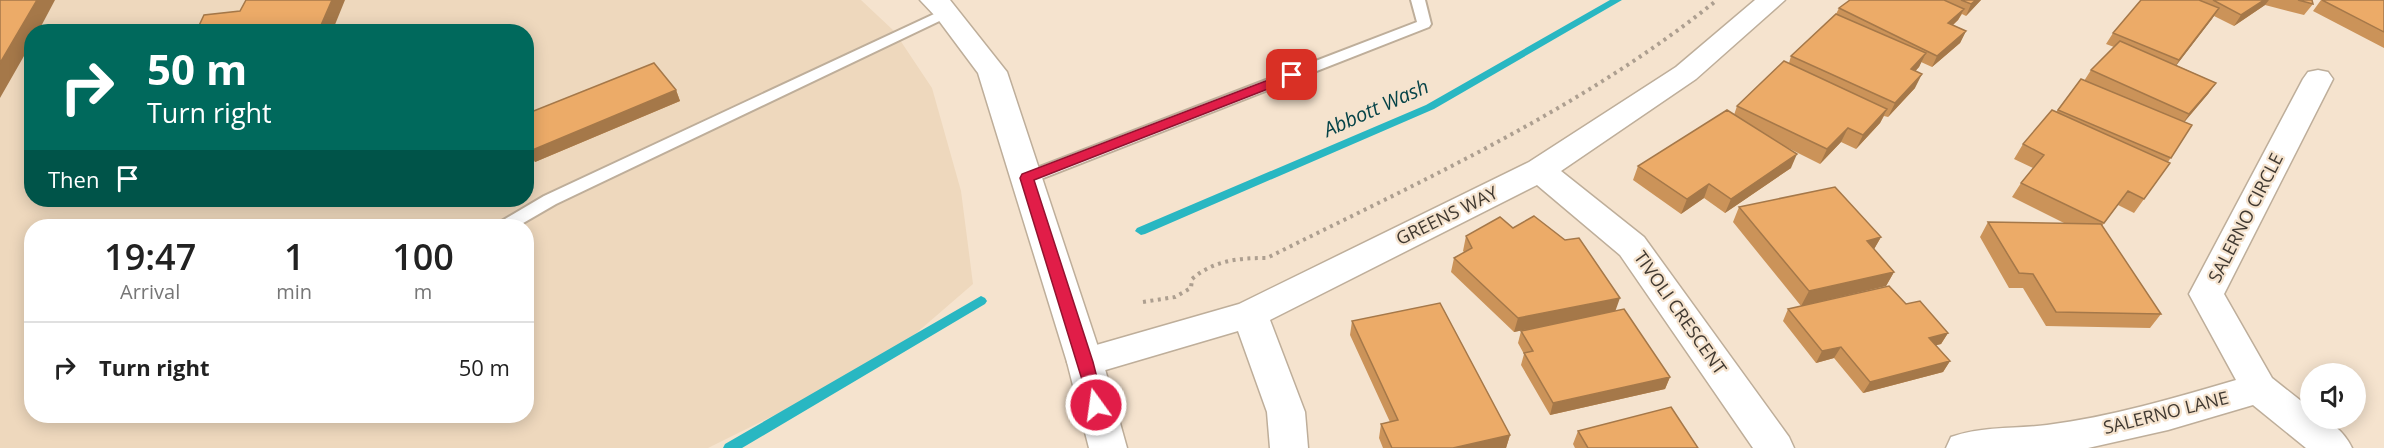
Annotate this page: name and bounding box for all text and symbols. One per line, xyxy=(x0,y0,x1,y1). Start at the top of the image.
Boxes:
text: 50 m xyxy=(147,40,247,97)
icon: right xyxy=(48,48,126,126)
pin xyxy=(1266,49,1317,100)
icon: arrive xyxy=(1275,58,1308,91)
water label: Abbott Wash xyxy=(1317,72,1433,144)
text: Turn right xyxy=(147,94,272,131)
street label: SALERNO CIRCLE xyxy=(2202,149,2288,286)
icon: arrive xyxy=(111,162,144,195)
text: Then xyxy=(48,164,99,194)
street label: GREENS WAY xyxy=(1392,180,1502,250)
text: 19:47 xyxy=(104,232,196,281)
text: 1 xyxy=(284,232,305,281)
text: 100 xyxy=(392,232,454,281)
street label: TIVOLI CRESCENT xyxy=(1629,246,1733,379)
text: Arrival xyxy=(120,278,180,305)
text: min xyxy=(276,278,312,305)
text: m xyxy=(414,278,432,305)
icon: right xyxy=(48,351,81,384)
text: Turn right xyxy=(99,352,210,382)
text: 50 m xyxy=(459,352,510,382)
map controls xyxy=(2300,363,2366,429)
button: sound xyxy=(2300,363,2366,429)
position arrow xyxy=(1064,373,1128,437)
street label: SALERNO LANE xyxy=(2101,385,2231,439)

